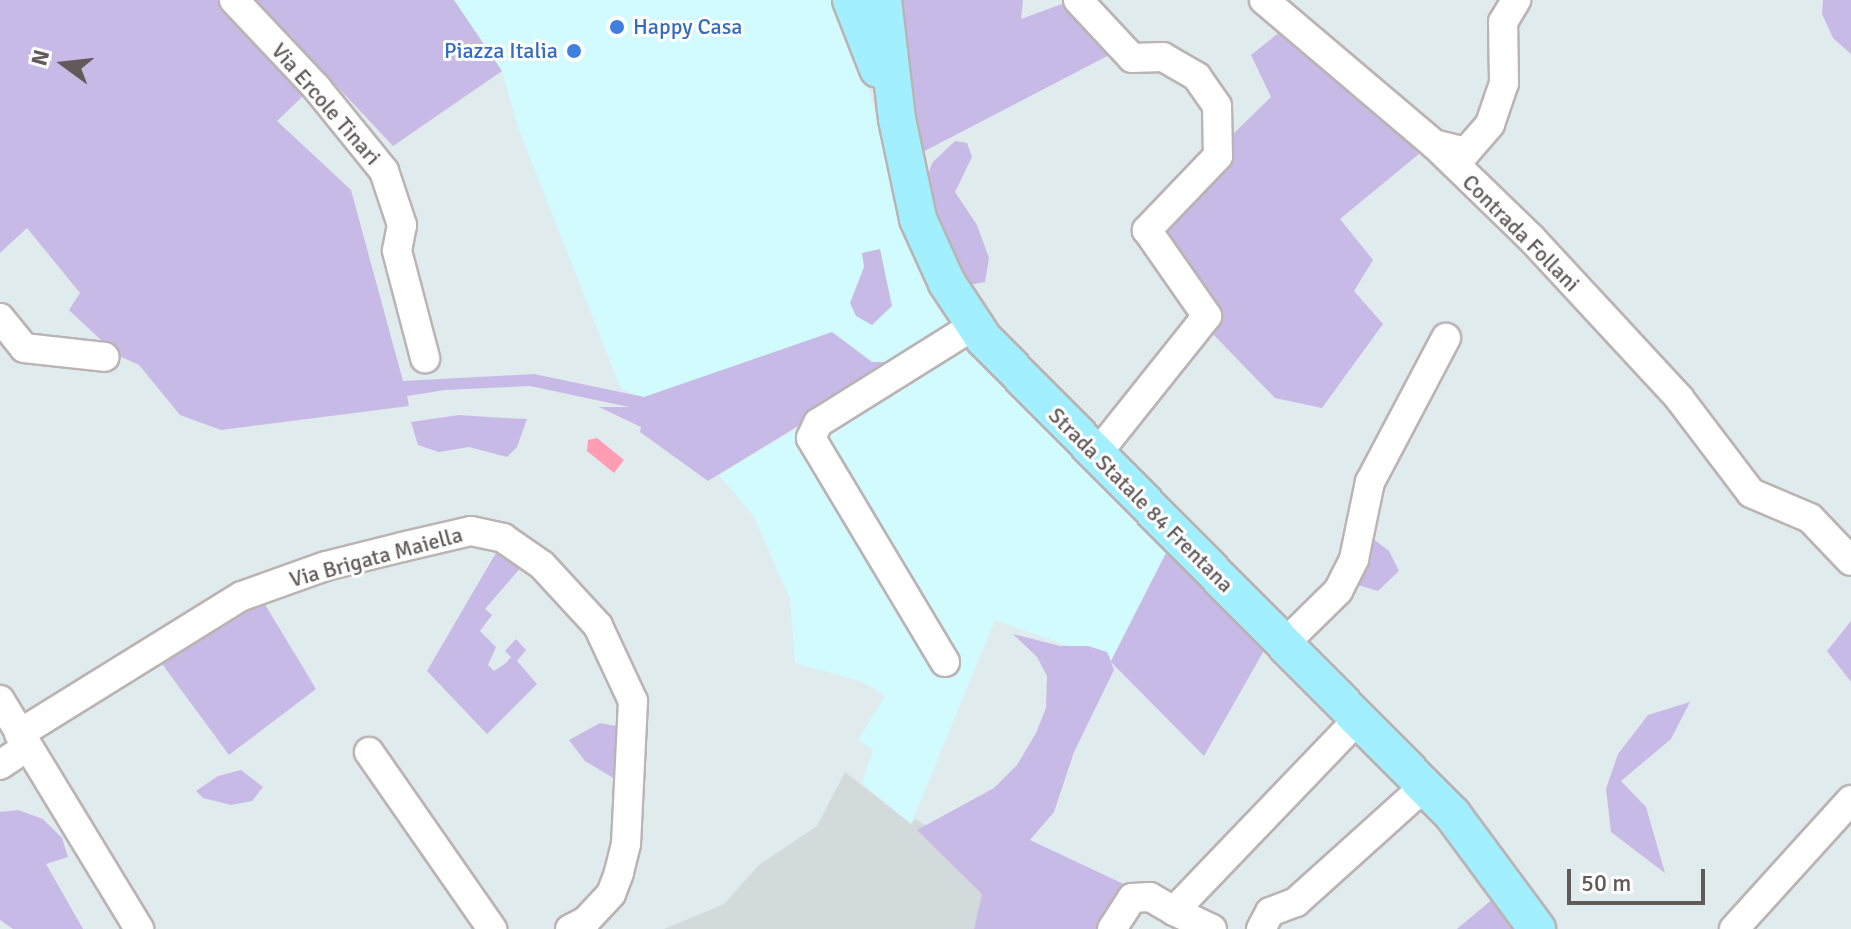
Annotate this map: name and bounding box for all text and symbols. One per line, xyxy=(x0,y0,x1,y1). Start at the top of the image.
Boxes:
place label: Happy Casa xyxy=(633,14,743,40)
marker: Happy Casa xyxy=(608,18,626,36)
north arrow xyxy=(24,24,104,104)
street label: Via Ercole Tinari xyxy=(266,38,386,170)
place label: Piazza Italia xyxy=(444,38,558,64)
marker: Piazza Italia xyxy=(565,42,583,60)
text: N xyxy=(25,47,55,69)
street label: Contrada Follani xyxy=(1457,169,1585,297)
street label: Strada Statale 84 Frentana xyxy=(1043,402,1239,598)
street label: Via Brigata Maiella xyxy=(287,521,465,593)
scale bar xyxy=(1571,853,1709,903)
text: 50 m xyxy=(1581,868,1631,898)

